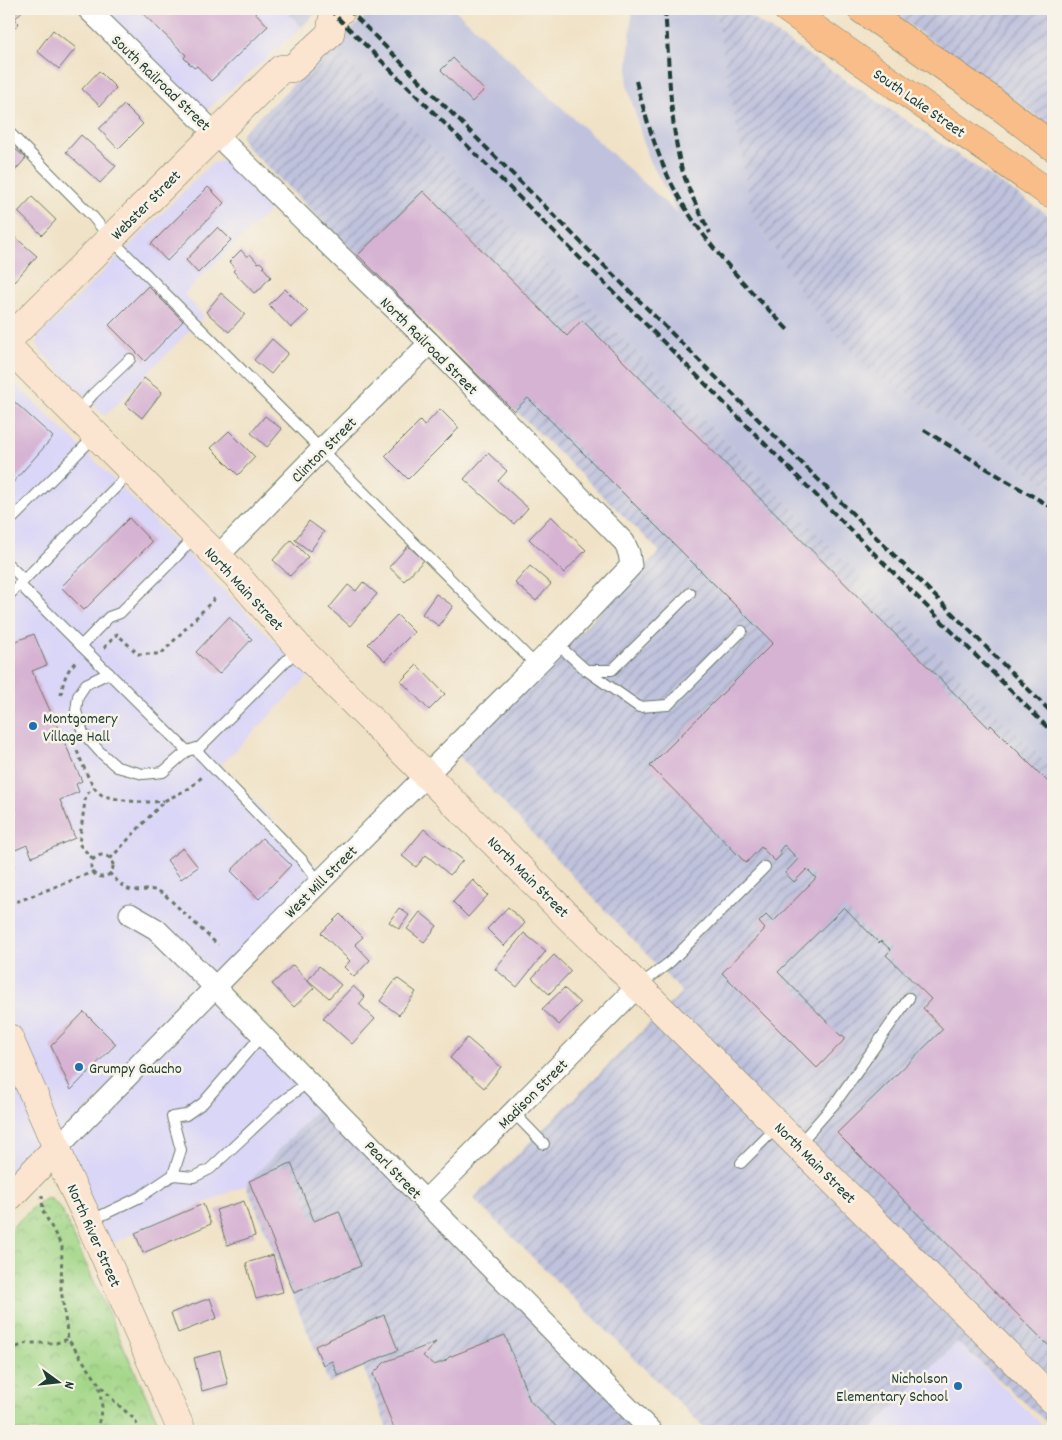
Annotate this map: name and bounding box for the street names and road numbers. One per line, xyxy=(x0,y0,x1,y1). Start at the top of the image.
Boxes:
street label: South Railroad Street xyxy=(105,30,215,138)
street label: South Lake Street xyxy=(868,64,970,145)
street label: Webster Street xyxy=(106,165,187,246)
street label: North Railroad Street xyxy=(374,292,483,401)
street label: Clinton Street xyxy=(287,413,363,489)
street label: North Main Street xyxy=(198,543,288,637)
street label: North Main Street xyxy=(481,832,573,924)
street label: West Mill Street xyxy=(280,841,364,924)
street label: Madison Street xyxy=(493,1054,574,1135)
street label: North Main Street xyxy=(768,1118,860,1210)
street label: Pearl Street xyxy=(358,1136,426,1205)
street label: North River Street xyxy=(60,1181,126,1291)

